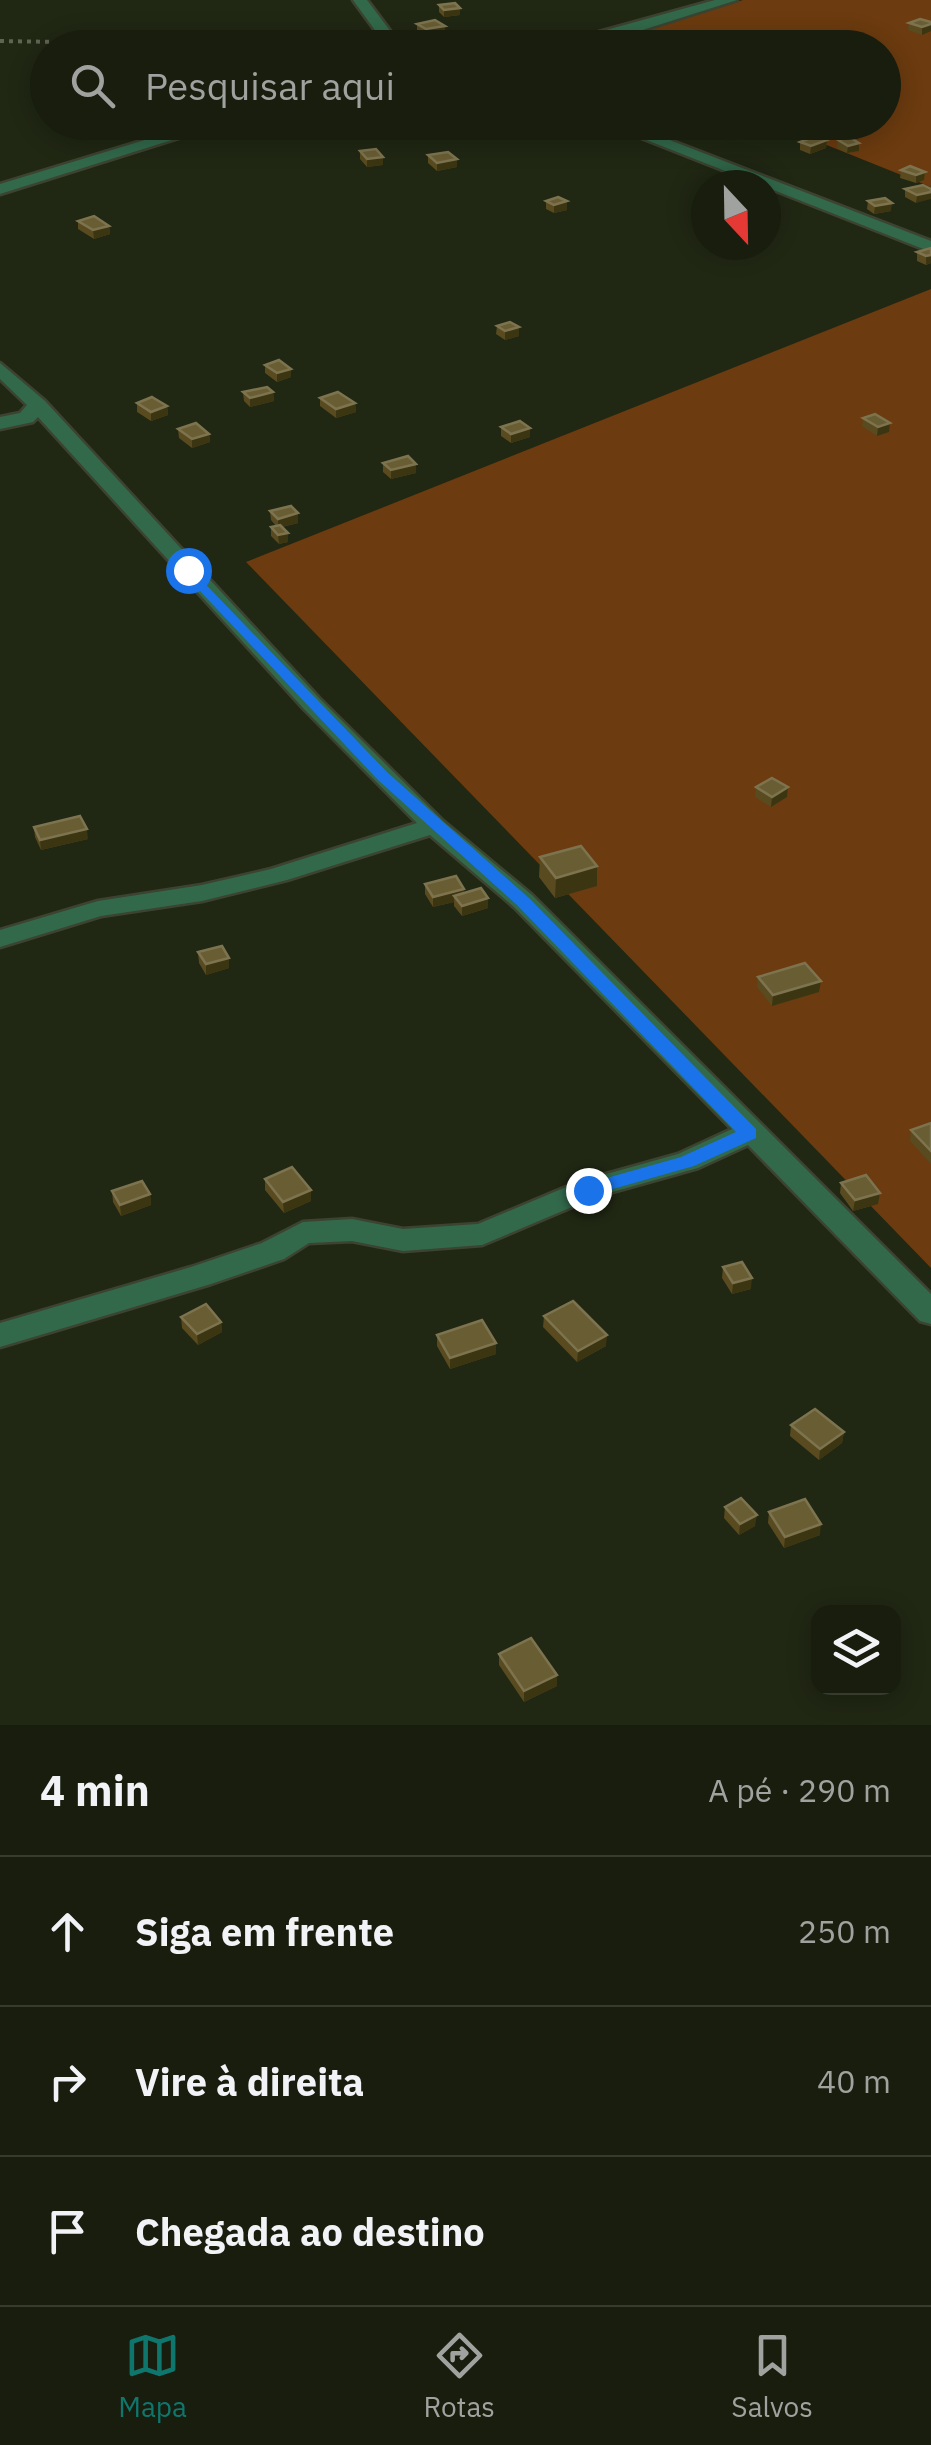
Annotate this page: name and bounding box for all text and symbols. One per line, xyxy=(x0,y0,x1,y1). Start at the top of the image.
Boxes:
search box xyxy=(30,30,901,140)
icon: search xyxy=(65,58,120,113)
text: Pesquisar aqui xyxy=(145,61,395,110)
north arrow xyxy=(691,170,781,260)
route start xyxy=(166,548,212,594)
route end xyxy=(566,1168,612,1214)
map controls xyxy=(811,1605,901,1695)
button: layers xyxy=(811,1605,901,1695)
text: 4 min xyxy=(40,1763,150,1818)
text: A pé · 290 m xyxy=(708,1769,891,1811)
icon: ahead xyxy=(40,1904,95,1959)
text: Siga em frente xyxy=(135,1907,394,1956)
text: 250 m xyxy=(798,1910,891,1952)
icon: right xyxy=(40,2054,95,2109)
text: Vire à direita xyxy=(135,2057,364,2106)
text: 40 m xyxy=(817,2060,891,2102)
icon: arrive xyxy=(40,2204,95,2259)
text: Chegada ao destino xyxy=(135,2207,485,2256)
tab: Mapa xyxy=(118,2328,187,2425)
tab: Rotas xyxy=(423,2328,495,2425)
tab: Salvos xyxy=(731,2328,813,2425)

